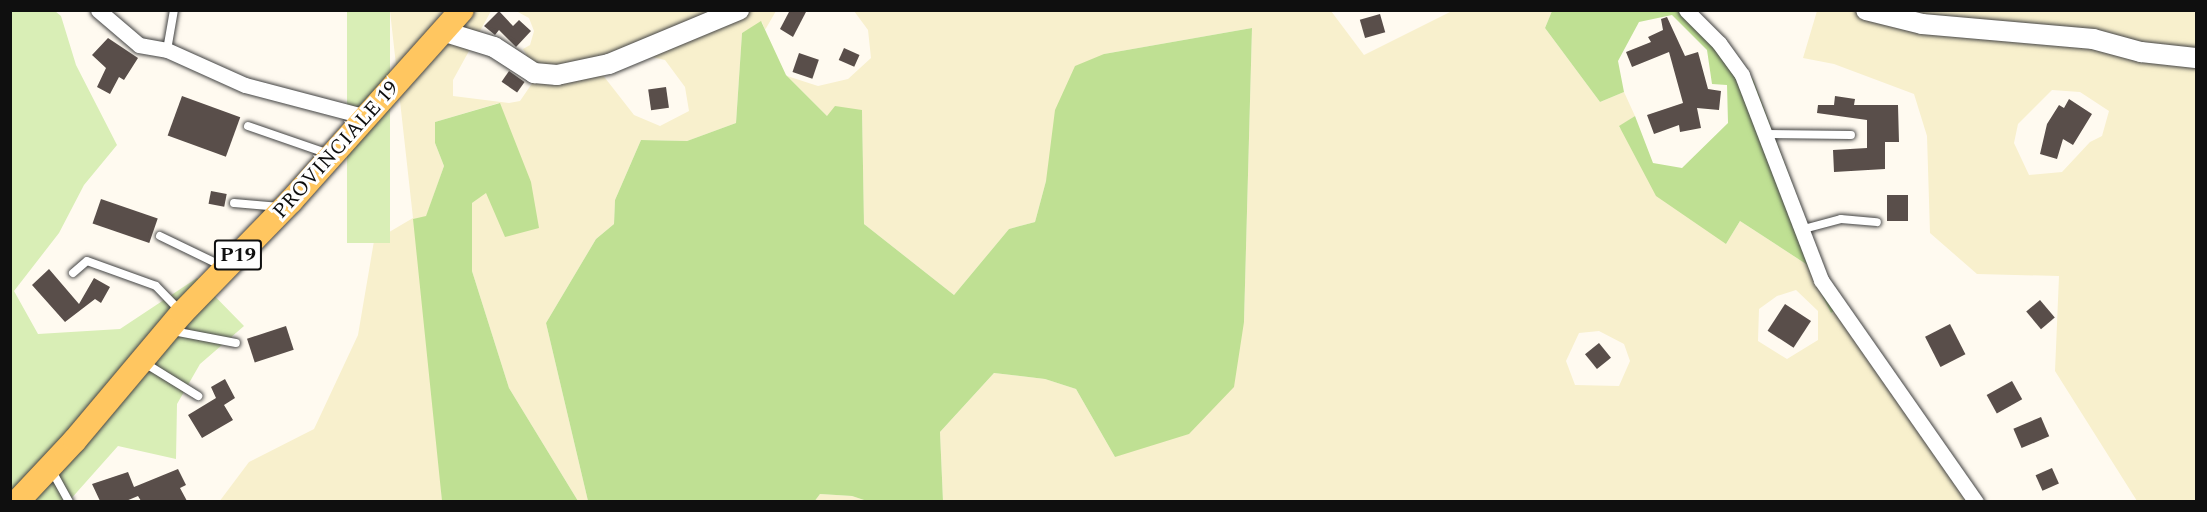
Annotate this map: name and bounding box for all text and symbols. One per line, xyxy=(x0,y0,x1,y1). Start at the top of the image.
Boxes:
street label: PROVINCIALE 19 xyxy=(268,76,404,224)
road number: P19 xyxy=(212,238,264,272)

